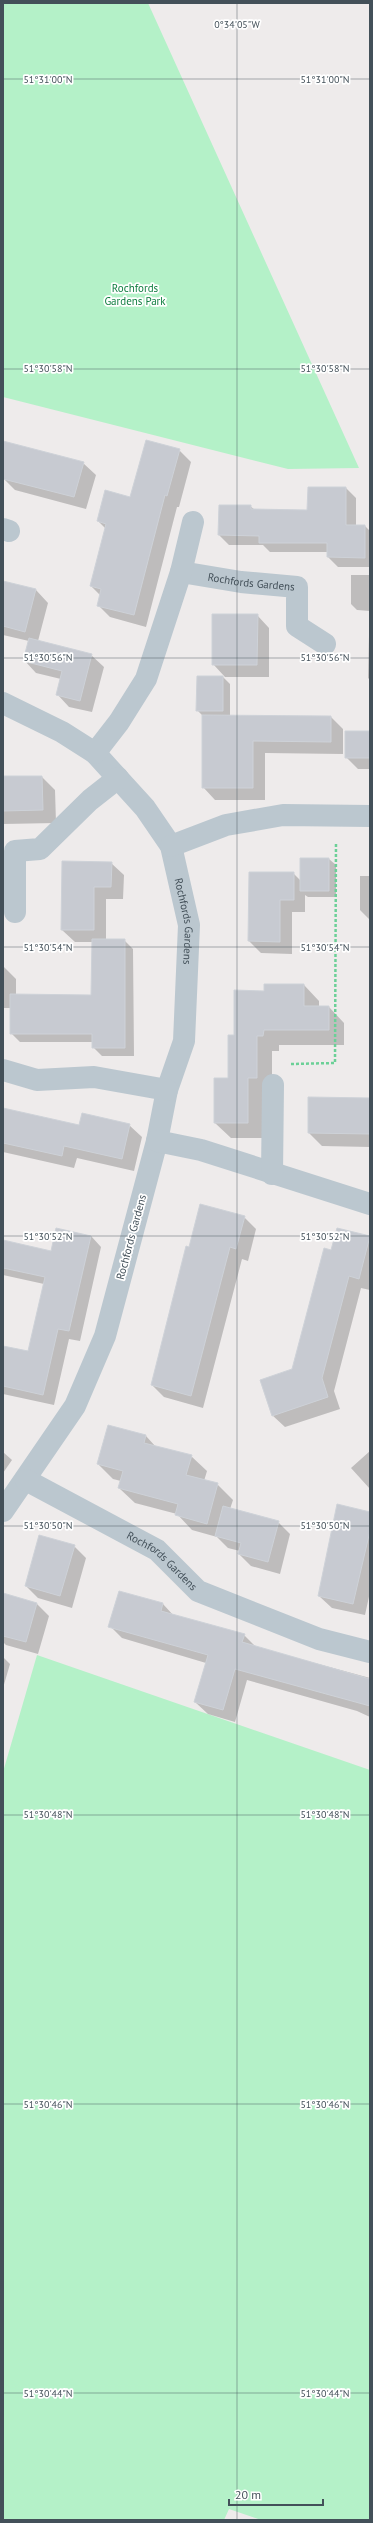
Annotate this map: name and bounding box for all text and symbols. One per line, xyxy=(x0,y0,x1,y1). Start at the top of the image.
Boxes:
text: 0°34'05"W xyxy=(214,18,261,31)
text: 51°31'00"N xyxy=(23,73,73,86)
text: 51°31'00"N xyxy=(300,73,350,86)
park label: Rochfords Gardens Park xyxy=(104,281,166,308)
text: 51°30'58"N xyxy=(23,362,73,375)
text: 51°30'58"N xyxy=(300,362,350,375)
street label: Rochfords Gardens xyxy=(207,570,296,594)
text: 51°30'56"N xyxy=(23,651,73,664)
text: 51°30'56"N xyxy=(300,651,350,664)
street label: Rochfords Gardens xyxy=(171,877,196,965)
text: 51°30'54"N xyxy=(23,941,73,954)
text: 51°30'54"N xyxy=(300,941,350,954)
street label: Rochfords Gardens xyxy=(113,1193,149,1281)
text: 51°30'52"N xyxy=(23,1230,73,1243)
text: 51°30'52"N xyxy=(300,1230,350,1243)
text: 51°30'50"N xyxy=(23,1519,73,1532)
text: 51°30'50"N xyxy=(300,1519,350,1532)
street label: Rochfords Gardens xyxy=(124,1528,201,1594)
text: 51°30'48"N xyxy=(23,1808,73,1821)
text: 51°30'48"N xyxy=(300,1808,350,1821)
text: 51°30'46"N xyxy=(23,2098,73,2111)
text: 51°30'46"N xyxy=(300,2098,350,2111)
text: 51°30'44"N xyxy=(23,2387,73,2400)
text: 51°30'44"N xyxy=(300,2387,350,2400)
scale bar xyxy=(229,2481,323,2507)
text: 20 m xyxy=(235,2487,261,2502)

